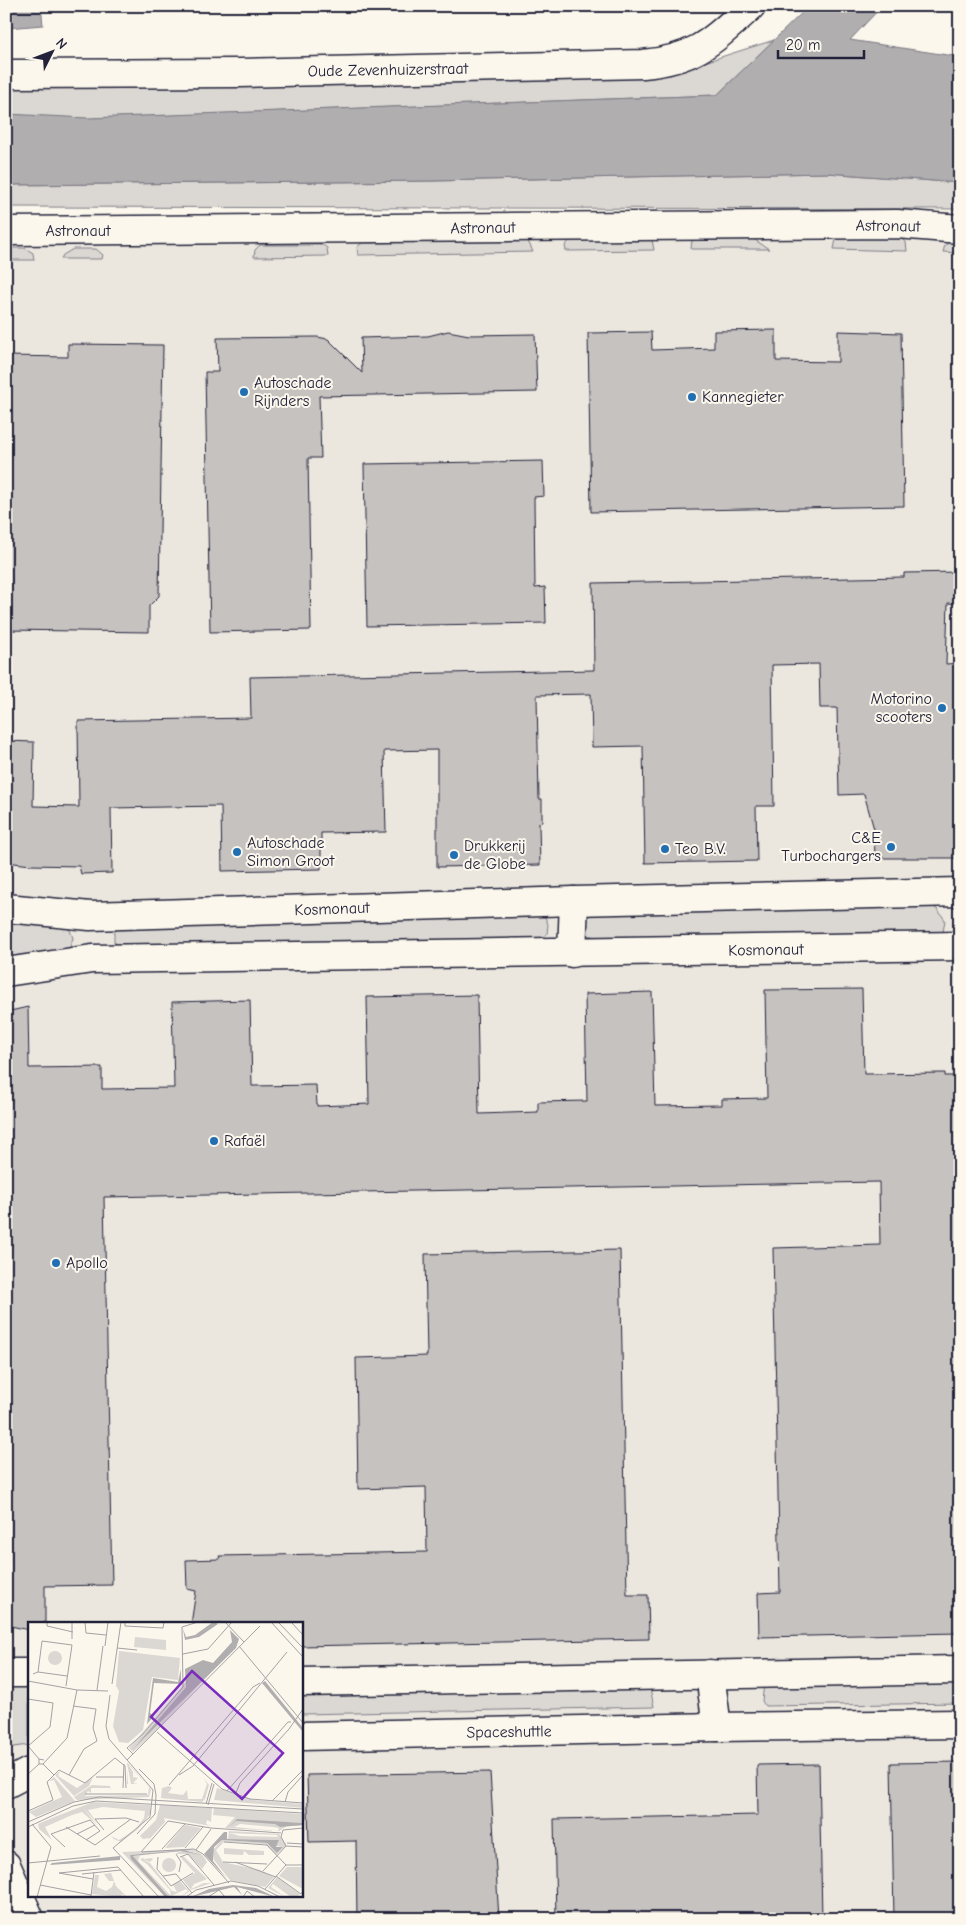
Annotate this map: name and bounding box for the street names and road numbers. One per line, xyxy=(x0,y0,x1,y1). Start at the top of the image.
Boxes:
street label: Oude Zevenhuizerstraat xyxy=(308,60,469,80)
street label: Astronaut xyxy=(855,216,921,236)
street label: Astronaut xyxy=(450,218,516,238)
street label: Astronaut xyxy=(46,222,111,240)
street label: Kosmonaut xyxy=(294,899,370,919)
street label: Kosmonaut xyxy=(728,940,804,960)
street label: Spaceshuttle xyxy=(466,1722,552,1742)

